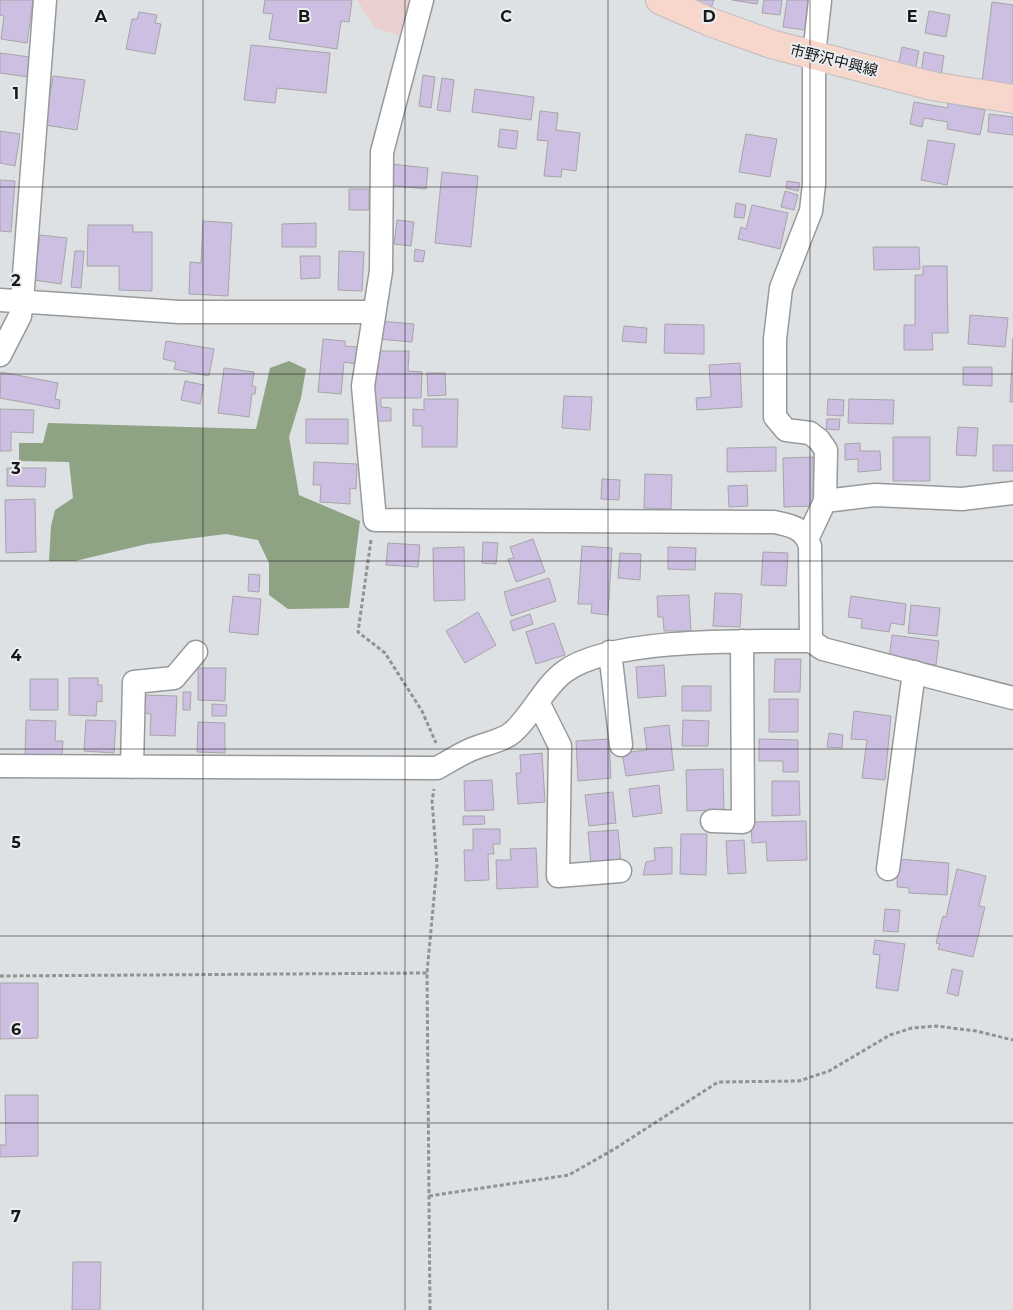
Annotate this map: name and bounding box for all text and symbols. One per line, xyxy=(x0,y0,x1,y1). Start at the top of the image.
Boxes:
text: A xyxy=(94,7,108,26)
text: B xyxy=(298,7,310,26)
text: C xyxy=(500,7,512,26)
text: D xyxy=(702,7,716,26)
text: E xyxy=(907,7,917,26)
street label: 市野沢中興線 xyxy=(788,40,880,80)
text: 1 xyxy=(13,84,19,103)
text: 2 xyxy=(11,271,21,290)
text: 3 xyxy=(10,459,21,478)
text: 4 xyxy=(10,646,22,665)
text: 5 xyxy=(11,833,21,852)
text: 6 xyxy=(11,1020,21,1039)
text: 7 xyxy=(11,1207,21,1226)

